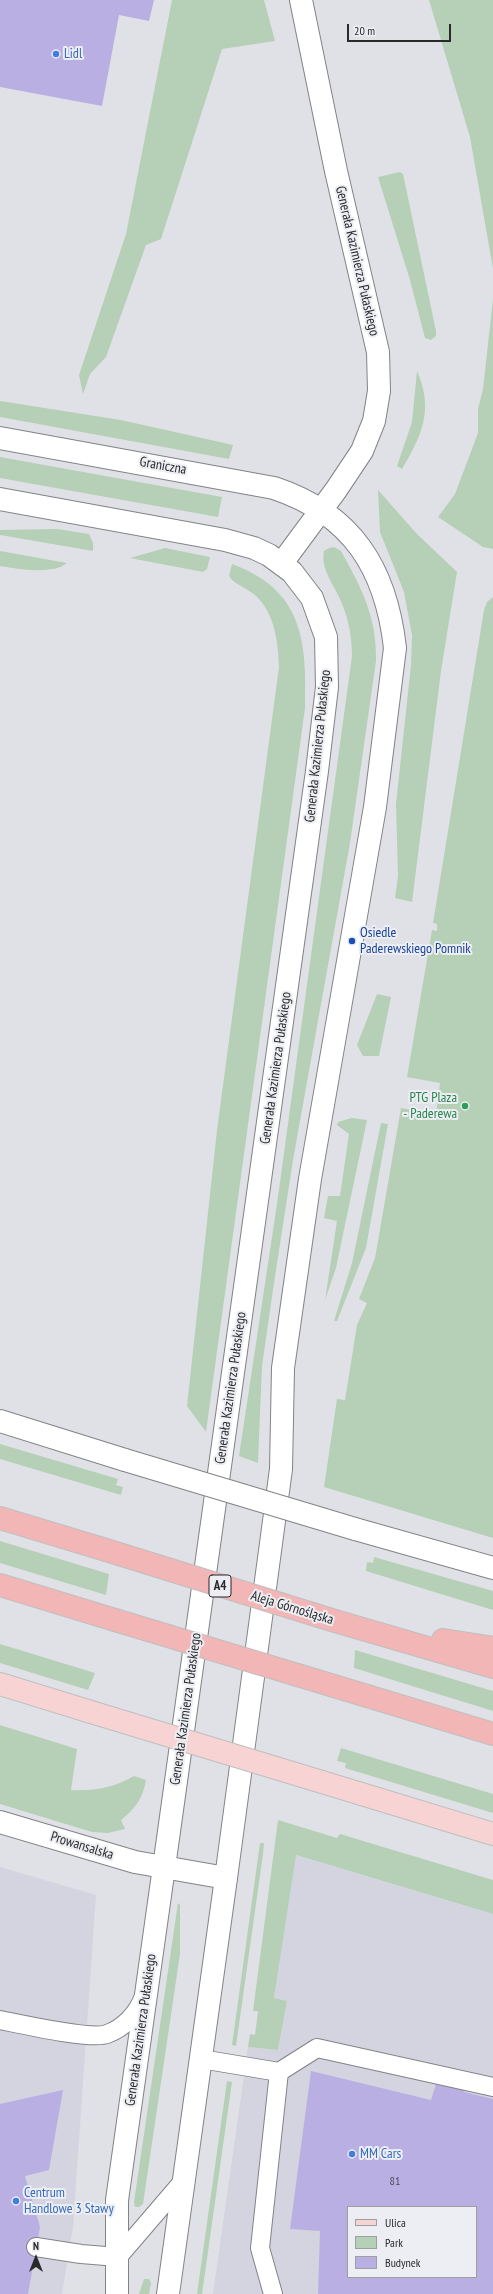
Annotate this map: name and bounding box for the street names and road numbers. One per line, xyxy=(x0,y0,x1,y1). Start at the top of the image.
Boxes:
street label: Generała Kazimierza Pułaskiego xyxy=(332,184,382,338)
street label: Graniczna xyxy=(138,454,188,478)
street label: Generała Kazimierza Pułaskiego xyxy=(302,669,334,823)
street label: Generała Kazimierza Pułaskiego xyxy=(257,991,295,1145)
street label: Generała Kazimierza Pułaskiego xyxy=(212,1311,250,1465)
road number: A4 xyxy=(209,1575,231,1597)
street label: Aleja Górnośląska xyxy=(249,1587,335,1629)
street label: Generała Kazimierza Pułaskiego xyxy=(167,1632,205,1786)
street label: Prowansalska xyxy=(48,1828,116,1864)
street label: Generała Kazimierza Pułaskiego xyxy=(122,1953,160,2107)

